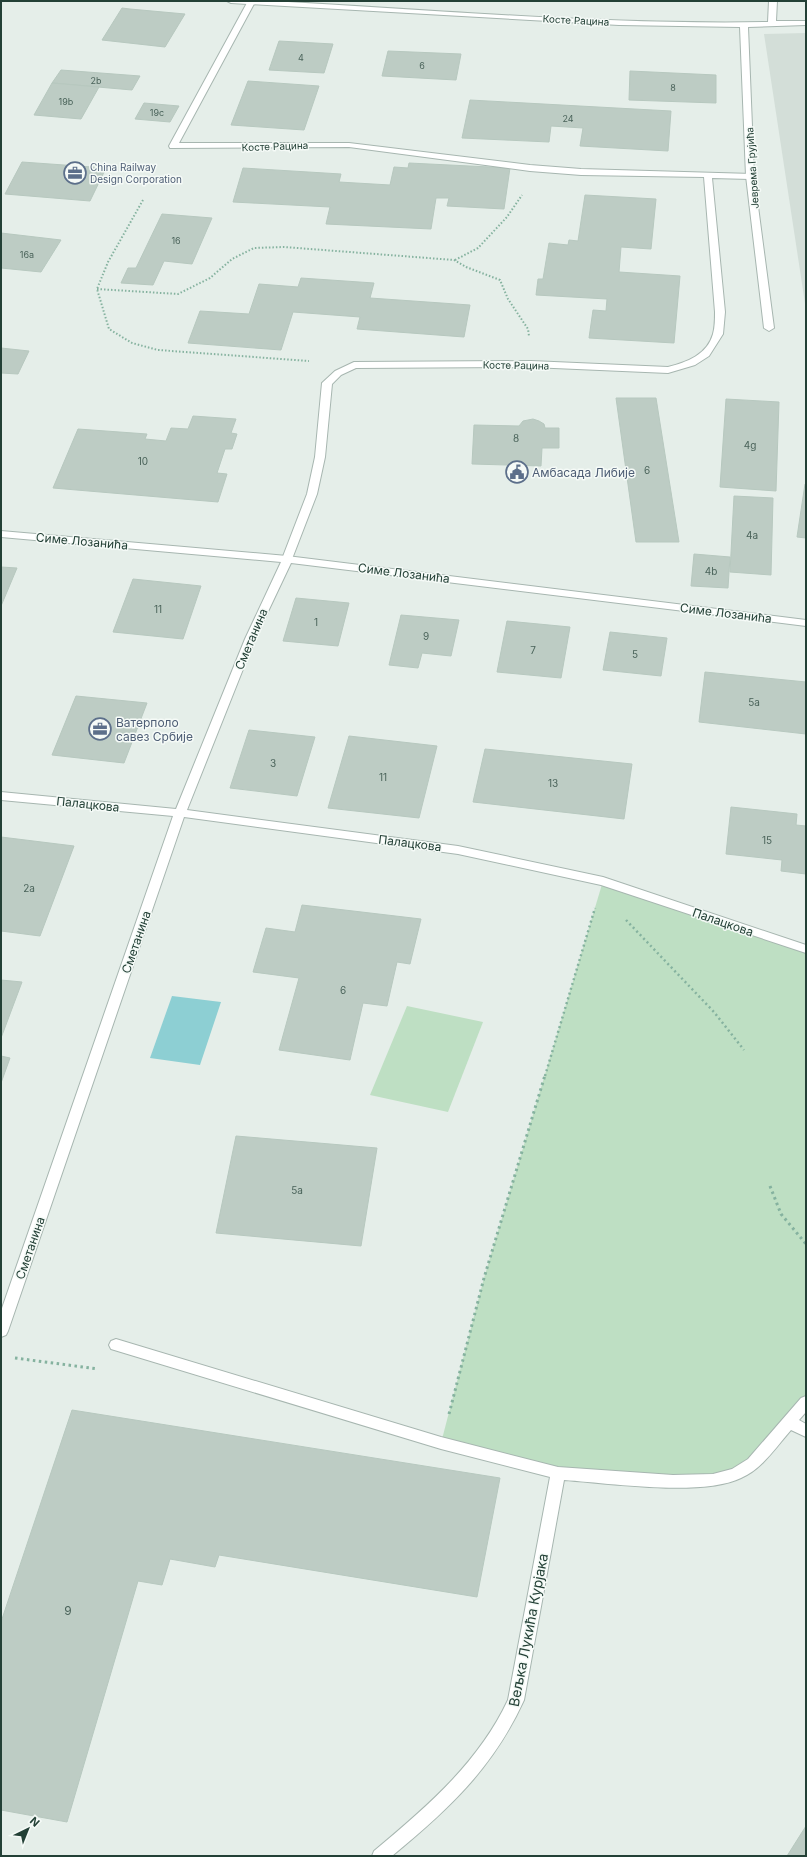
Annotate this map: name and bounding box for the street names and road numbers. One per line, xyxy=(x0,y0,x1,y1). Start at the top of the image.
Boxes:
street label: Косте Рацина xyxy=(542,12,610,28)
street label: Јеврема Грујића xyxy=(743,127,761,209)
street label: Косте Рацина xyxy=(242,139,308,153)
street label: Косте Рацина xyxy=(483,358,549,372)
street label: Симе Лозанића xyxy=(35,530,129,552)
street label: Симе Лозанића xyxy=(357,560,451,586)
street label: Симе Лозанића xyxy=(679,600,773,626)
street label: Сметанина xyxy=(231,606,271,672)
street label: Палацкова xyxy=(56,793,120,815)
street label: Палацкова xyxy=(378,832,442,854)
street label: Палацкова xyxy=(691,905,755,939)
street label: Сметанина xyxy=(118,909,154,975)
street label: Сметанина xyxy=(12,1215,48,1281)
street label: Вељка Лукића Курјака xyxy=(505,1552,551,1708)

